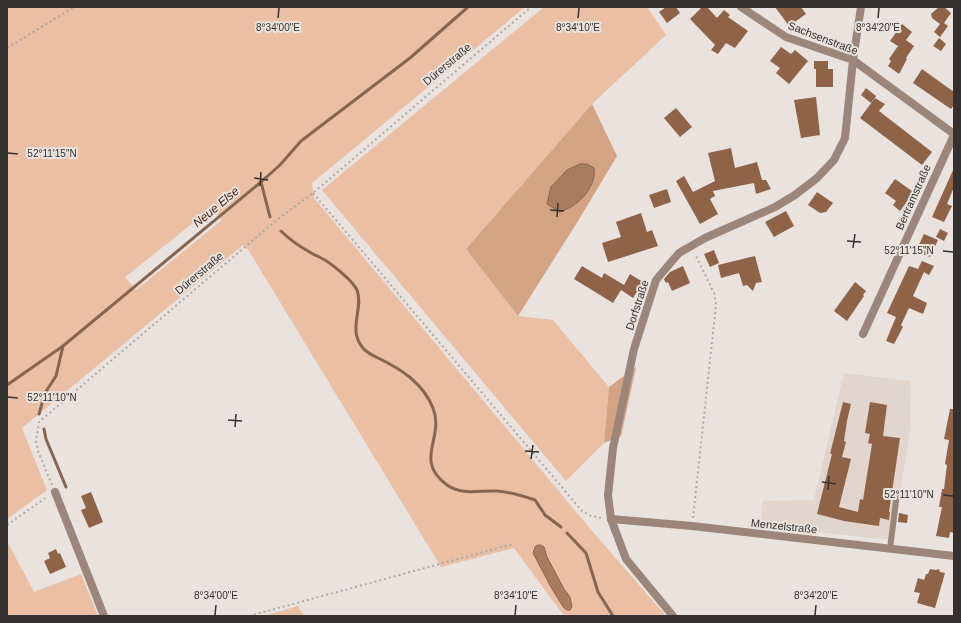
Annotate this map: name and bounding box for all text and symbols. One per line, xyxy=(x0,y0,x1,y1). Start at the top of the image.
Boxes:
street label: Sachsenstraße xyxy=(786,19,860,57)
text: 8°34'00"E xyxy=(256,22,300,33)
text: 8°34'10"E xyxy=(556,22,600,33)
text: 8°34'20"E xyxy=(856,22,900,33)
street label: Dürerstraße xyxy=(421,41,473,87)
text: 52°11'15"N xyxy=(27,148,77,159)
street label: Bertramstraße xyxy=(893,162,933,232)
water label: Neue Else xyxy=(190,184,242,230)
text: 52°11'15"N xyxy=(884,245,934,256)
street label: Dürerstraße xyxy=(173,250,225,296)
street label: Dorfstraße xyxy=(623,278,651,332)
text: 52°11'10"N xyxy=(27,392,77,403)
text: 52°11'10"N xyxy=(884,489,934,500)
street label: Menzelstraße xyxy=(750,517,818,535)
text: 8°34'00"E xyxy=(194,590,238,601)
text: 8°34'10"E xyxy=(494,590,538,601)
text: 8°34'20"E xyxy=(794,590,838,601)

